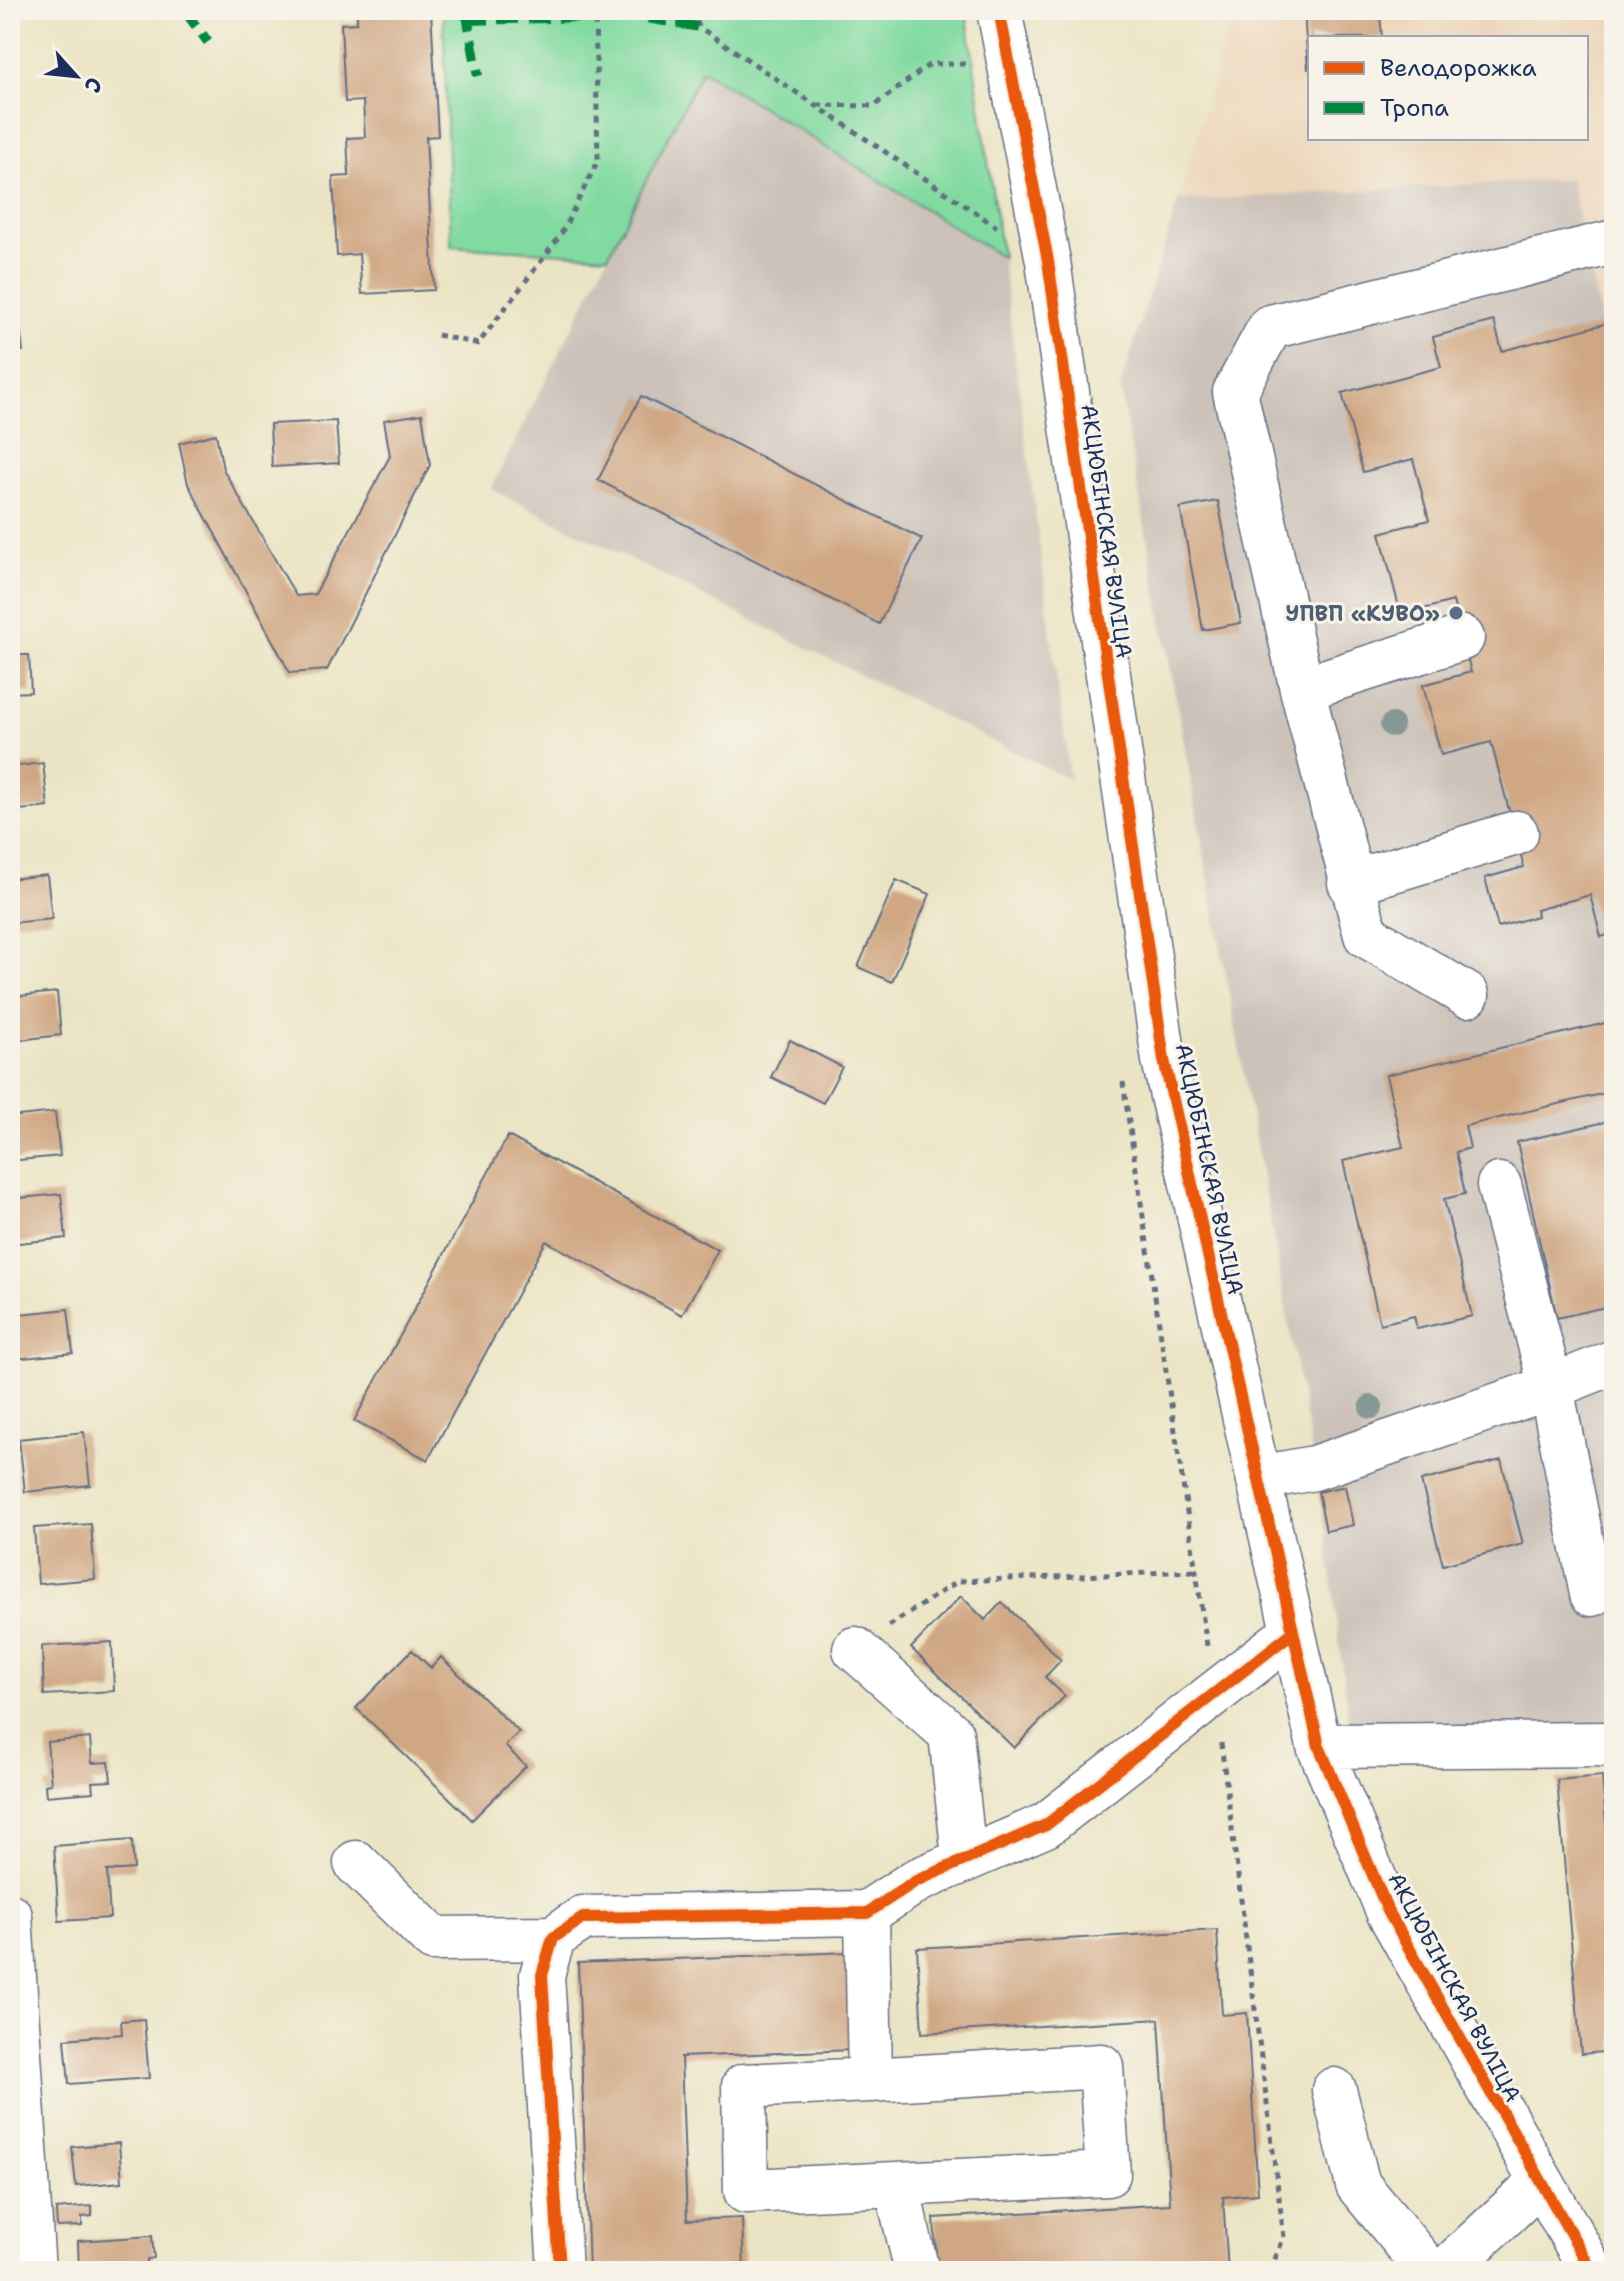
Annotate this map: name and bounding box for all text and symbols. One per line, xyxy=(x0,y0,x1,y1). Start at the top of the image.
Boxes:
north arrow xyxy=(36,36,116,116)
legend xyxy=(1308,36,1588,140)
text: Велодорожка xyxy=(1380,52,1537,84)
text: С xyxy=(77,72,109,97)
text: Тропа xyxy=(1380,92,1449,124)
street label: АКЦЮБІНСКАЯ ВУЛІЦА xyxy=(1074,402,1139,660)
place label: УПВП «КУВО» xyxy=(1285,599,1440,628)
marker: УПВП «КУВО» xyxy=(1447,604,1465,622)
street label: АКЦЮБІНСКАЯ ВУЛІЦА xyxy=(1169,1041,1250,1297)
street label: АКЦЮБІНСКАЯ ВУЛІЦА xyxy=(1382,1867,1528,2107)

